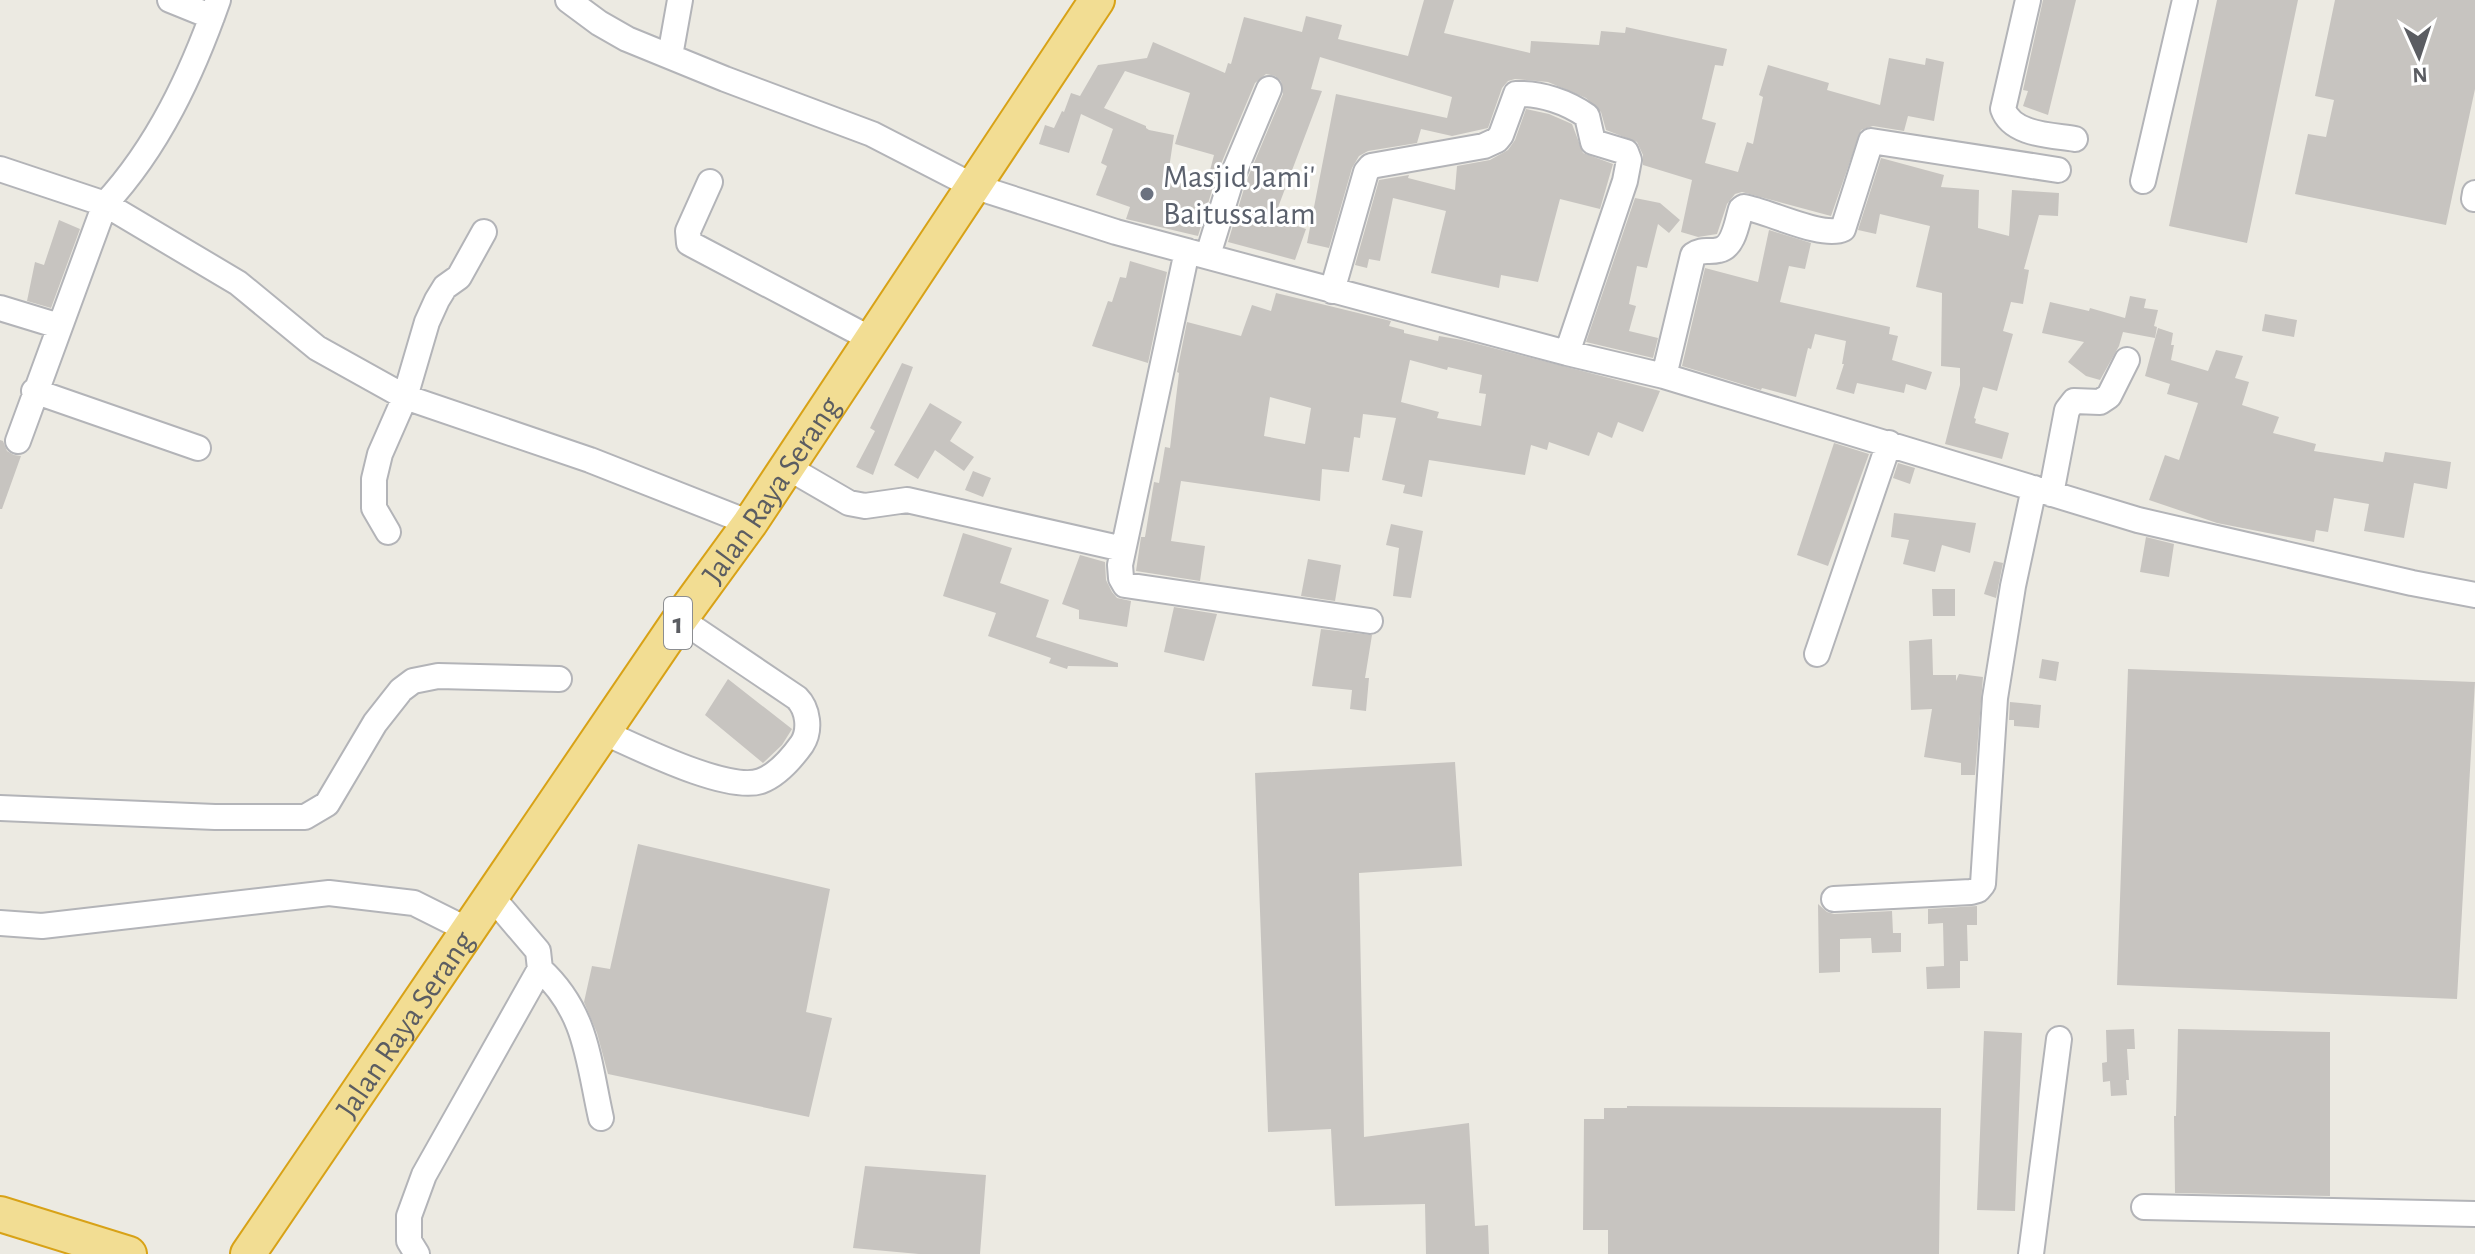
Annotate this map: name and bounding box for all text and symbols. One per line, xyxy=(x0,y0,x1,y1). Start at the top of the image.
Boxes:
north arrow xyxy=(2379,16,2459,96)
text: N xyxy=(2412,64,2428,86)
place label: Masjid Jami' Baitussalam xyxy=(1163,161,1316,230)
marker: Masjid Jami' Baitussalam xyxy=(1138,185,1156,203)
street label: Jalan Raya Serang xyxy=(696,391,847,590)
road number: 1 xyxy=(664,597,692,649)
street label: Jalan Raya Serang xyxy=(330,925,480,1124)

